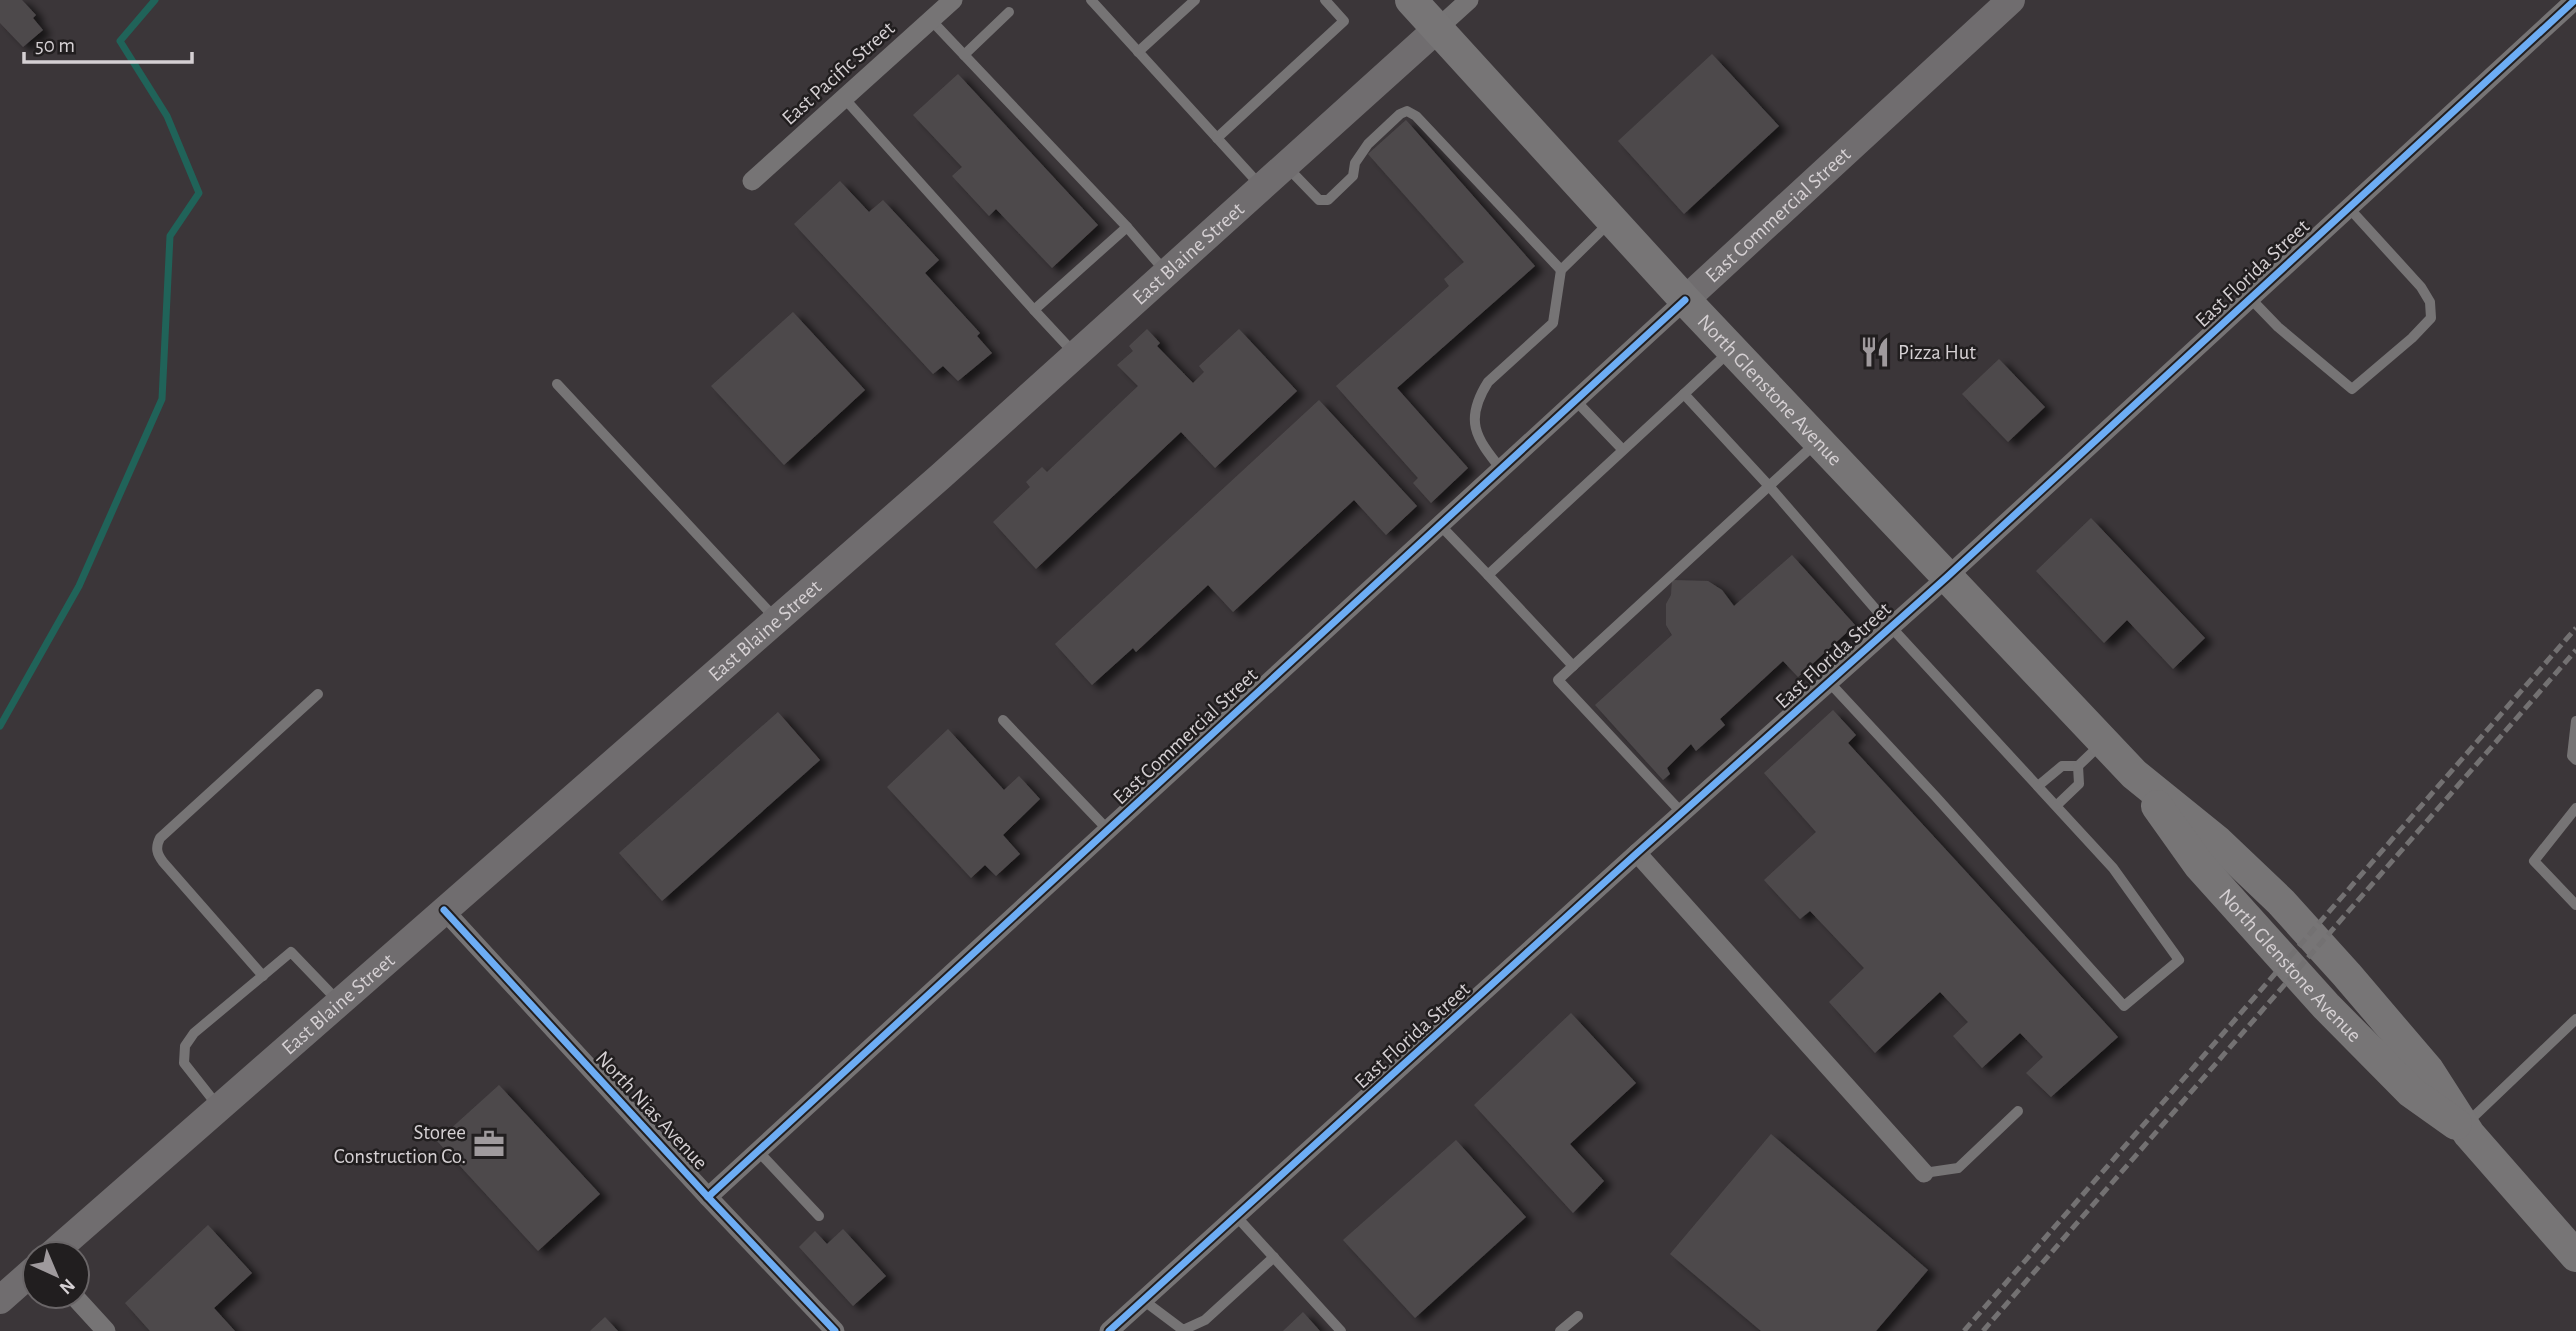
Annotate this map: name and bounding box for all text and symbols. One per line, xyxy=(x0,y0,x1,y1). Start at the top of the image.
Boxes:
street label: East Pacific Street xyxy=(778,17,899,129)
scale bar xyxy=(24,21,192,65)
text: 50 m xyxy=(35,35,75,56)
street label: East Commercial Street xyxy=(1701,143,1855,287)
street label: East Blaine Street xyxy=(1129,198,1248,309)
street label: East Florida Street xyxy=(2191,215,2313,331)
street label: North Glenstone Avenue xyxy=(1693,310,1846,470)
restaurant icon: Pizza Hut xyxy=(1858,335,1892,369)
place label: Pizza Hut xyxy=(1898,342,1976,363)
street label: East Blaine Street xyxy=(705,576,826,685)
street label: East Florida Street xyxy=(1772,598,1895,712)
street label: East Commercial Street xyxy=(1109,664,1262,808)
street label: North Glenstone Avenue xyxy=(2215,885,2365,1046)
street label: East Blaine Street xyxy=(278,949,399,1059)
street label: East Florida Street xyxy=(1351,978,1474,1092)
street label: North Nias Avenue xyxy=(592,1047,712,1174)
place label: Storee Construction Co. xyxy=(334,1122,466,1167)
office icon: Storee Construction Co. xyxy=(472,1127,506,1161)
north arrow xyxy=(21,1240,91,1310)
text: N xyxy=(55,1275,78,1298)

